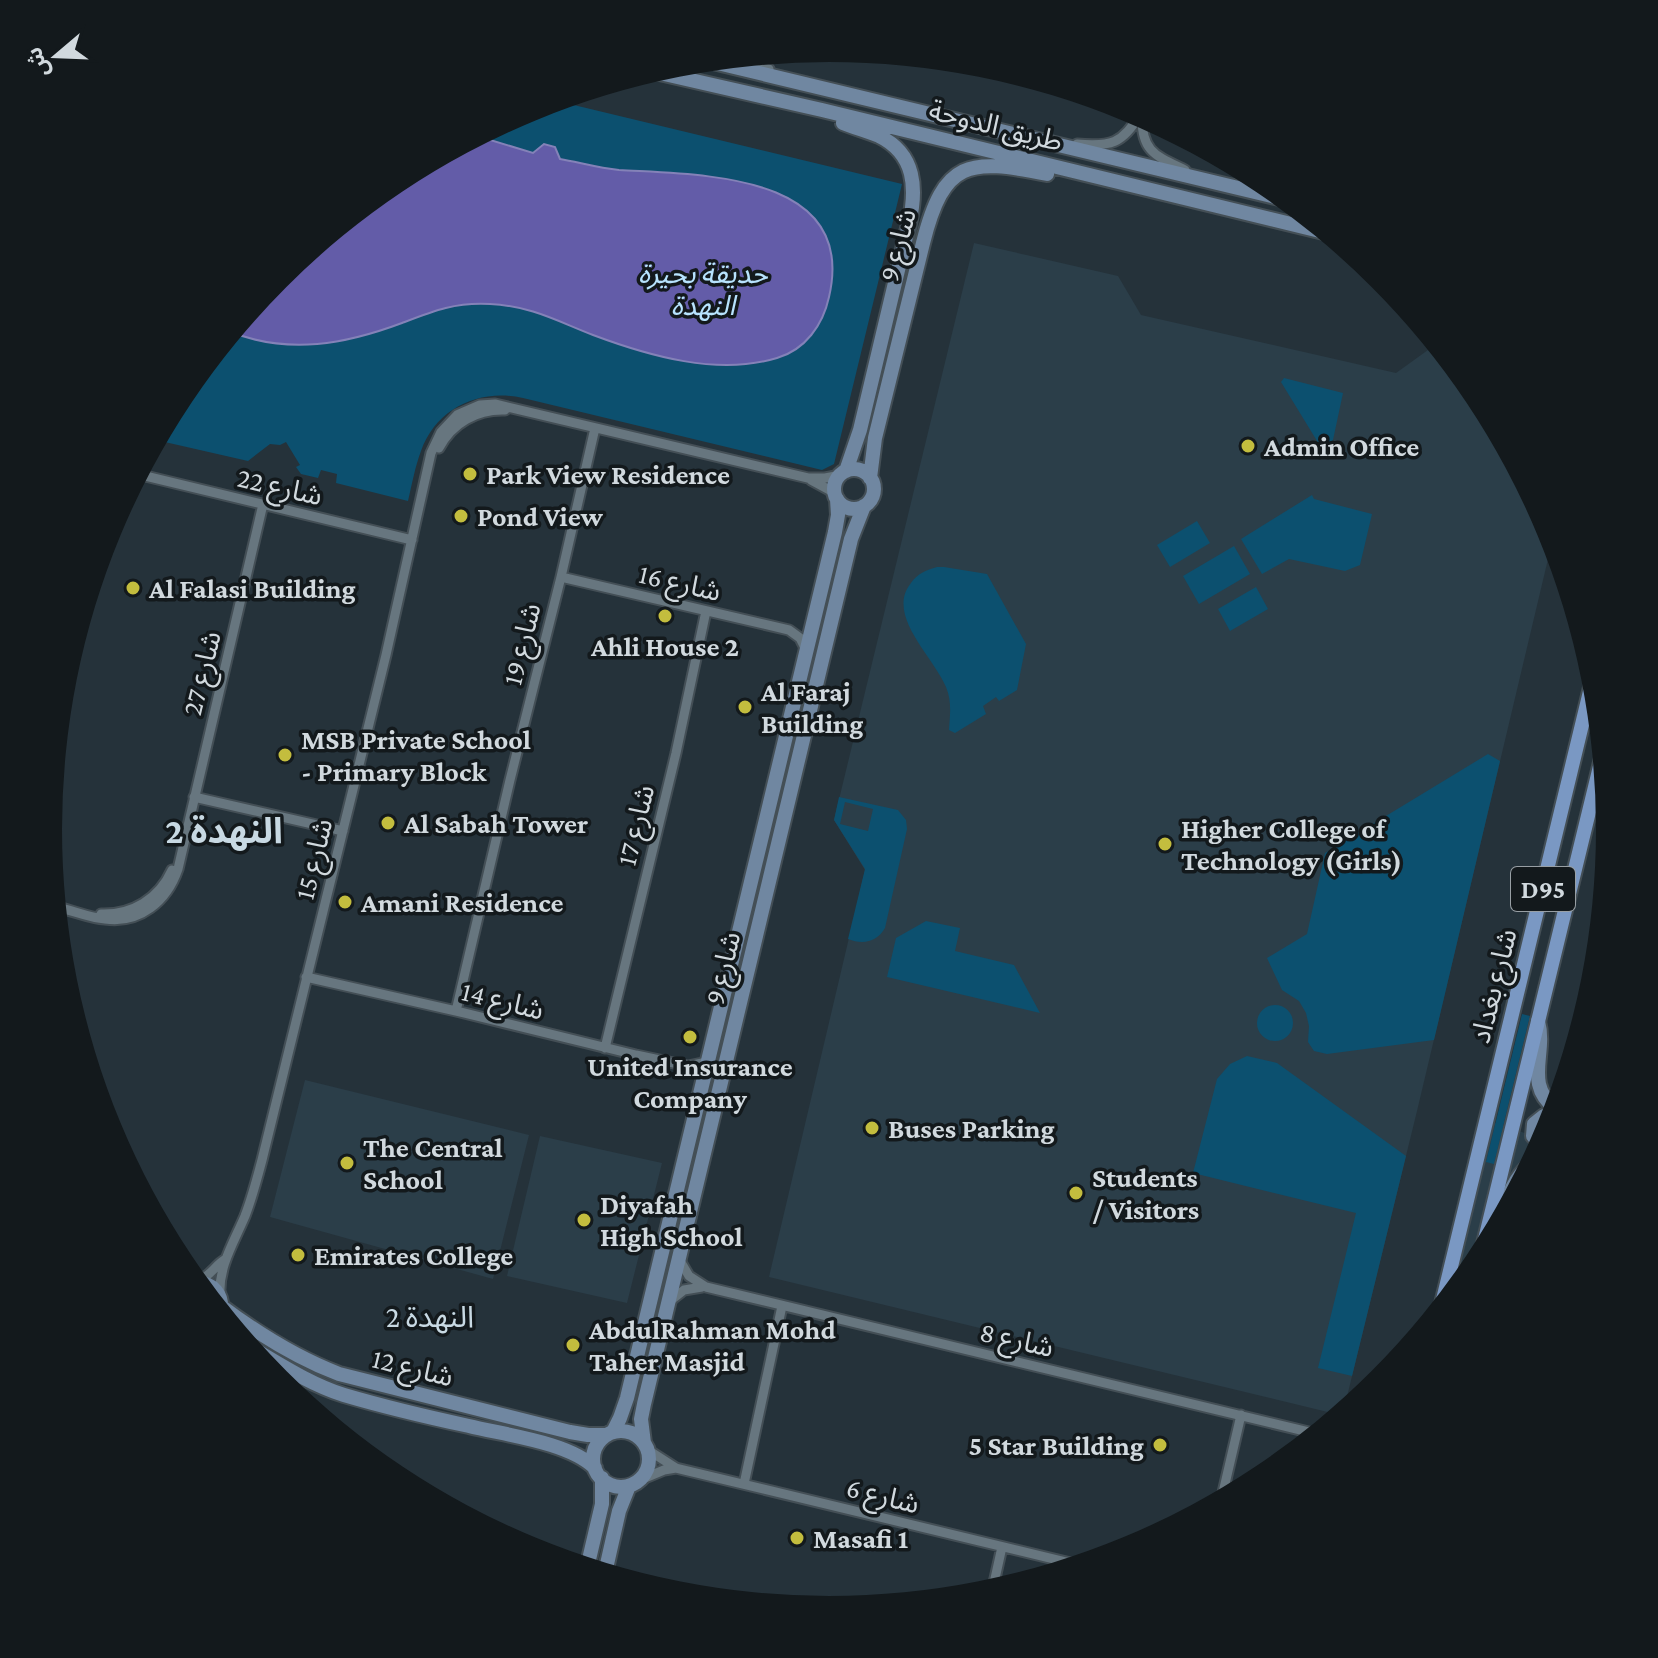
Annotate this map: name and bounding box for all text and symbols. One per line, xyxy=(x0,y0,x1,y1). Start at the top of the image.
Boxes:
north arrow xyxy=(16,16,96,96)
text: ش xyxy=(21,44,54,81)
street label: طريق الدوحة xyxy=(925,94,1066,159)
street label: شارع 9 xyxy=(873,205,927,286)
park label: حديقة بحيرة النهدة xyxy=(638,258,768,322)
place label: Admin Office xyxy=(1263,431,1419,462)
marker: Admin Office xyxy=(1239,437,1257,455)
place label: Park View Residence xyxy=(486,459,730,490)
street label: شارع 22 xyxy=(233,462,325,516)
marker: Park View Residence xyxy=(461,465,479,483)
place label: Pond View xyxy=(477,501,603,532)
marker: Pond View xyxy=(452,507,470,525)
street label: شارع 16 xyxy=(635,558,724,612)
place label: Al Falasi Building xyxy=(148,573,356,604)
marker: Al Falasi Building xyxy=(124,579,142,597)
street label: شارع 19 xyxy=(496,600,551,690)
marker: Ahli House 2 xyxy=(656,607,674,625)
street label: شارع 27 xyxy=(176,628,232,720)
place label: Ahli House 2 xyxy=(590,631,739,662)
place label: Al Faraj Building xyxy=(760,676,863,739)
marker: Al Faraj Building xyxy=(736,698,754,716)
place label: MSB Private School - Primary Block xyxy=(301,724,531,787)
marker: MSB Private School - Primary Block xyxy=(276,746,294,764)
street label: شارع 17 xyxy=(611,782,665,870)
place label: Al Sabah Tower xyxy=(403,808,588,839)
district label: النهدة 2 xyxy=(165,811,283,851)
place label: Higher College of Technology (Girls) xyxy=(1181,813,1402,877)
marker: Al Sabah Tower xyxy=(379,814,397,832)
street label: شارع 15 xyxy=(288,815,343,904)
marker: Higher College of Technology (Girls) xyxy=(1156,835,1174,853)
road number: D95 xyxy=(1511,867,1575,911)
place label: Amani Residence xyxy=(360,887,564,918)
marker: Amani Residence xyxy=(336,893,354,911)
street label: شارع بغداد xyxy=(1464,926,1528,1048)
street label: شارع 9 xyxy=(698,928,751,1009)
street label: شارع 14 xyxy=(457,975,547,1030)
marker: United Insurance Company xyxy=(681,1028,699,1046)
place label: United Insurance Company xyxy=(587,1051,793,1114)
place label: Buses Parking xyxy=(888,1113,1055,1144)
marker: Buses Parking xyxy=(863,1119,881,1137)
place label: The Central School xyxy=(363,1132,503,1195)
marker: The Central School xyxy=(338,1154,356,1172)
place label: Students / Visitors xyxy=(1092,1162,1199,1225)
marker: Students / Visitors xyxy=(1067,1184,1085,1202)
place label: Diyafah High School xyxy=(600,1189,743,1252)
marker: Diyafah High School xyxy=(575,1211,593,1229)
place label: Emirates College xyxy=(314,1240,513,1271)
marker: Emirates College xyxy=(289,1246,307,1264)
district label: النهدة 2 xyxy=(386,1300,474,1334)
place label: AbdulRahman Mohd Taher Masjid xyxy=(588,1314,836,1377)
street label: شارع 8 xyxy=(976,1316,1057,1368)
marker: AbdulRahman Mohd Taher Masjid xyxy=(564,1336,582,1354)
street label: شارع 12 xyxy=(368,1342,457,1397)
place label: 5 Star Building xyxy=(968,1430,1144,1461)
marker: 5 Star Building xyxy=(1151,1436,1169,1454)
street label: شارع 6 xyxy=(842,1471,923,1524)
place label: Masafi 1 xyxy=(813,1523,908,1554)
marker: Masafi 1 xyxy=(788,1529,806,1547)

